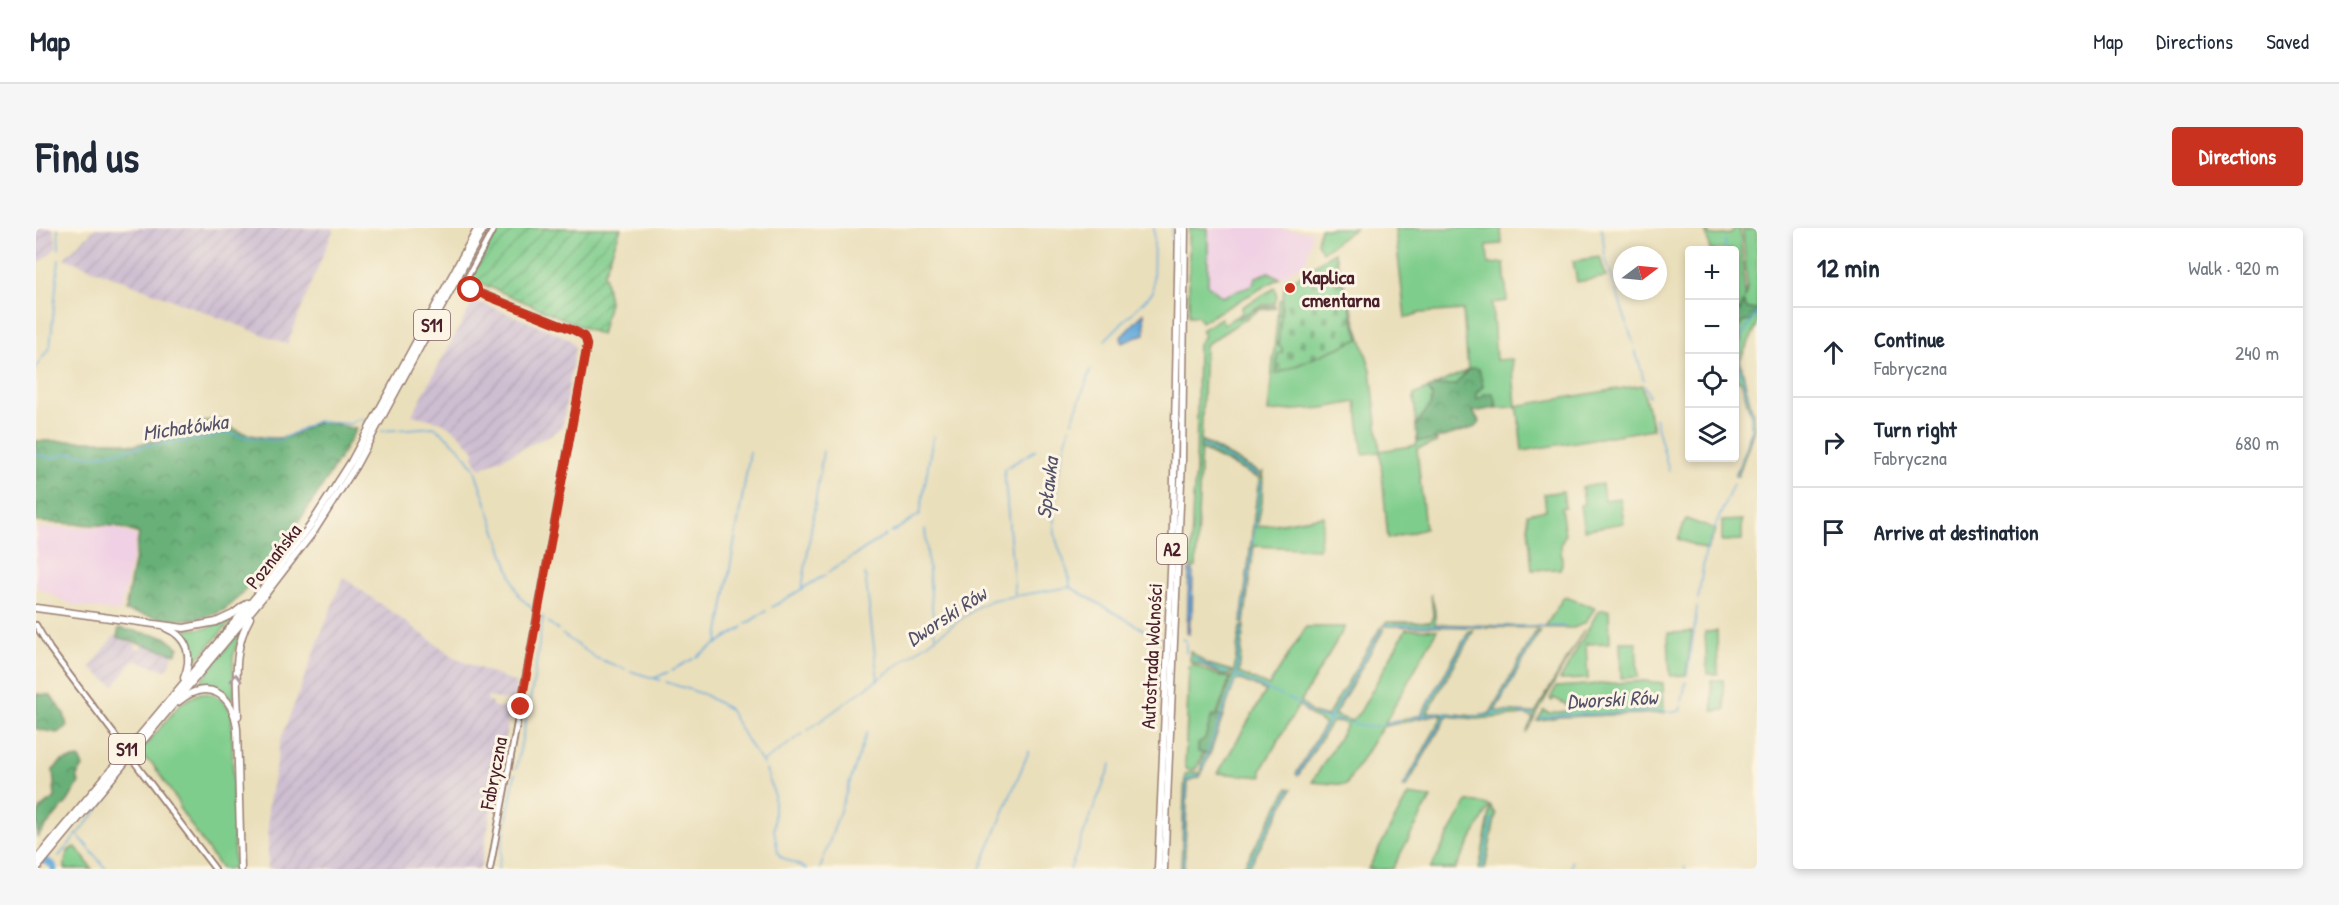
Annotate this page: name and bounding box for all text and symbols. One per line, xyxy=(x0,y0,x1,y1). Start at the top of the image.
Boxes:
text: Map xyxy=(30,22,70,60)
text: Map xyxy=(2093,27,2123,56)
text: Directions xyxy=(2156,27,2233,56)
text: Saved xyxy=(2266,27,2309,56)
button: Directions xyxy=(2172,127,2303,186)
text: Find us xyxy=(36,128,139,185)
north arrow xyxy=(1613,246,1667,300)
map controls xyxy=(1685,246,1739,462)
button: + xyxy=(1685,246,1739,300)
text: 12 min xyxy=(1817,250,1880,285)
text: Walk · 920 m xyxy=(2188,254,2279,281)
place label: Kaplica cmentarna xyxy=(1302,263,1380,313)
route start xyxy=(457,276,483,302)
marker: Kaplica cmentarna xyxy=(1283,281,1297,295)
button: − xyxy=(1685,300,1739,354)
road number: S11 xyxy=(414,310,450,340)
text: Continue xyxy=(1874,324,1945,354)
icon: ahead xyxy=(1817,336,1850,369)
text: 240 m xyxy=(2235,339,2279,366)
button: locate xyxy=(1685,354,1739,408)
text: Fabryczna xyxy=(1874,354,1947,381)
water label: Michałówka xyxy=(141,406,232,447)
button: layers xyxy=(1685,408,1739,462)
text: Turn right xyxy=(1874,414,1957,444)
icon: right xyxy=(1817,426,1850,459)
text: 680 m xyxy=(2235,429,2279,456)
text: Fabryczna xyxy=(1874,444,1947,471)
water label: Spławka xyxy=(1029,453,1065,520)
icon: arrive xyxy=(1817,516,1850,549)
text: Arrive at destination xyxy=(1874,517,2039,547)
street label: Poznańska xyxy=(239,518,307,594)
road number: A2 xyxy=(1157,534,1187,564)
water label: Dworski Rów xyxy=(900,578,994,653)
street label: Autostrada Wolności xyxy=(1134,582,1168,730)
one-way arrow xyxy=(230,673,243,682)
water label: Dworski Rów xyxy=(1566,682,1660,716)
route end xyxy=(507,693,533,719)
road number: S11 xyxy=(109,734,145,764)
street label: Fabryczna xyxy=(473,734,513,812)

